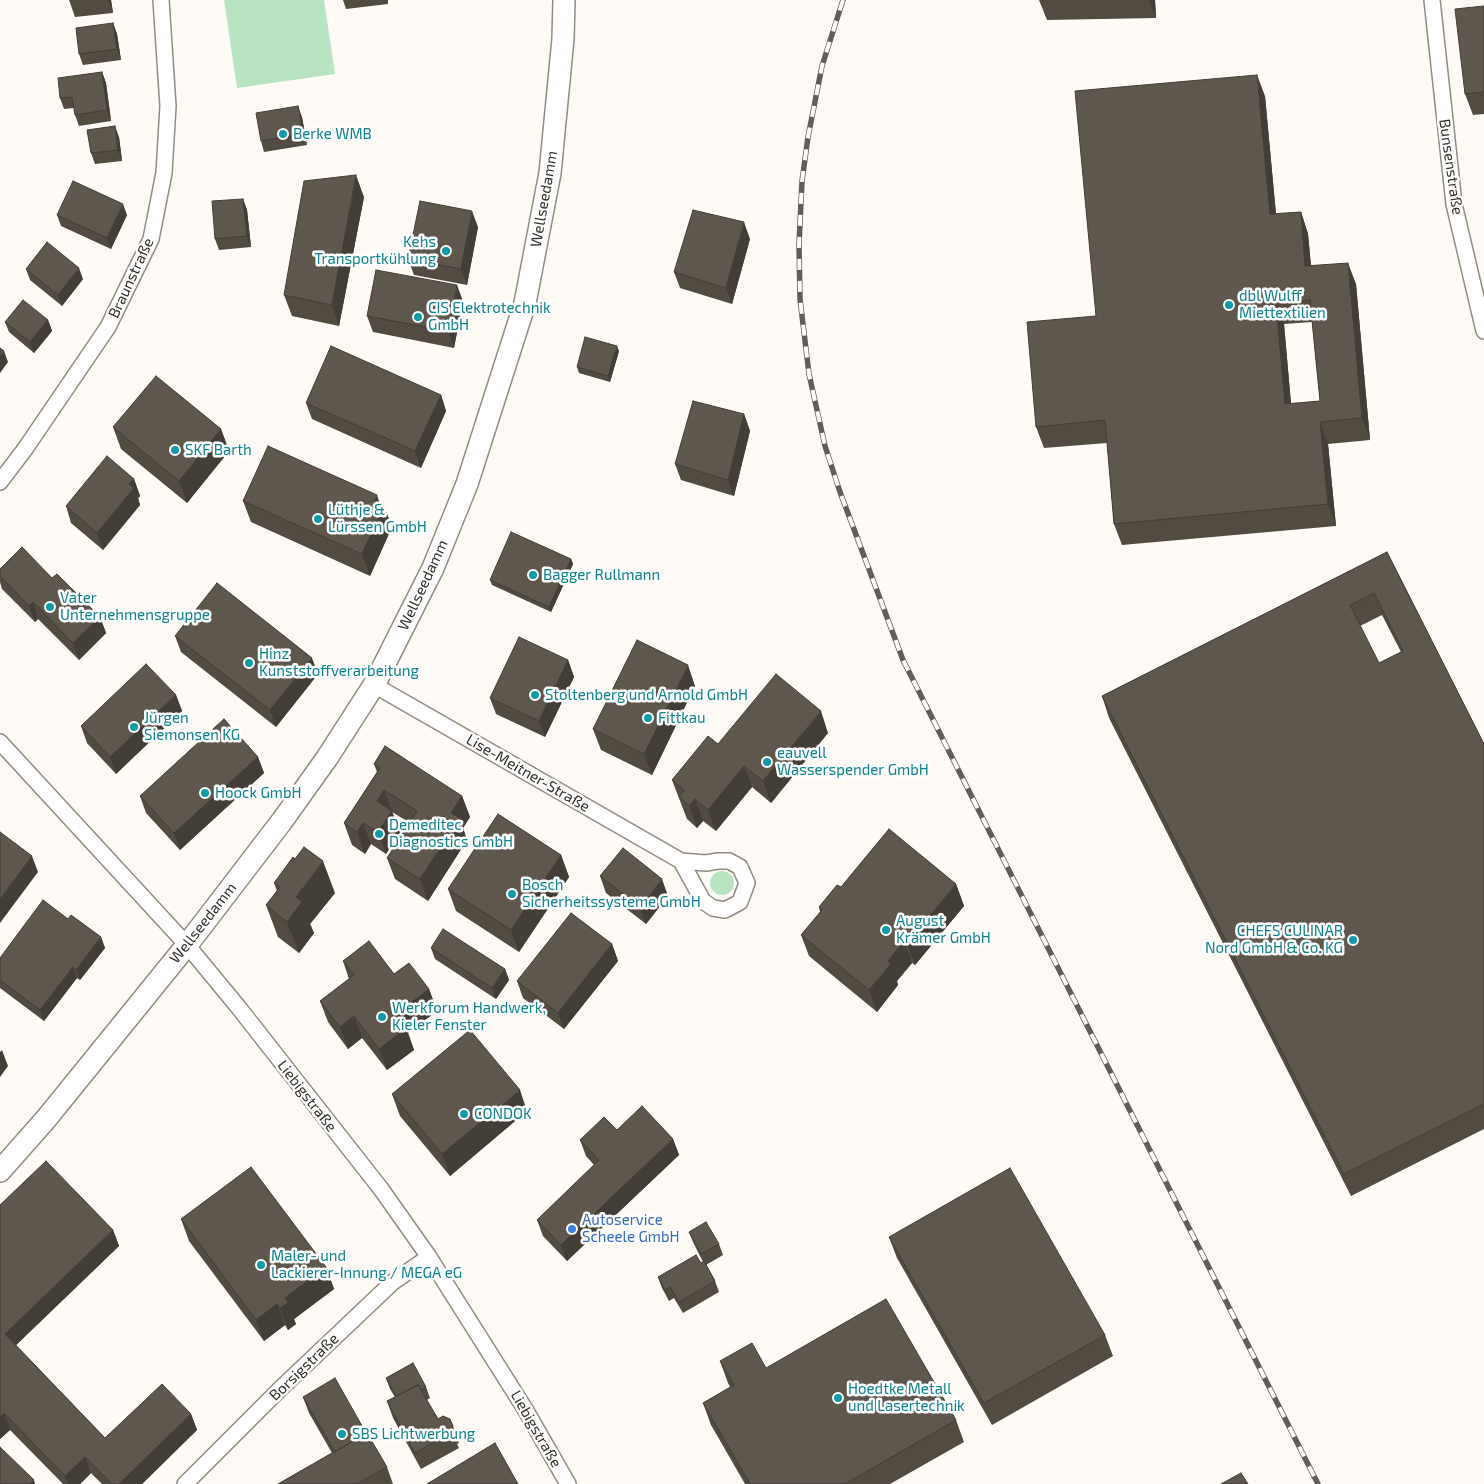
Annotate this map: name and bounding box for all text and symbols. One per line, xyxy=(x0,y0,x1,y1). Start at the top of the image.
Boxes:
street label: Bunsenstraße xyxy=(1435,118,1467,216)
place label: Berke WMB xyxy=(293,125,372,143)
marker: Berke WMB xyxy=(277,128,289,140)
street label: Wellseedamm xyxy=(527,149,561,249)
place label: Kehs Transportkühlung xyxy=(314,233,436,268)
street label: Braunstraße xyxy=(105,235,157,321)
marker: Kehs Transportkühlung xyxy=(440,245,452,257)
place label: dbl Wulff Miettextilien xyxy=(1239,287,1326,322)
place label: CIS Elektrotechnik GmbH xyxy=(428,299,551,334)
marker: dbl Wulff Miettextilien xyxy=(1223,299,1235,311)
marker: CIS Elektrotechnik GmbH xyxy=(412,311,424,323)
place label: SKF Barth xyxy=(185,441,252,459)
marker: SKF Barth xyxy=(169,444,181,456)
place label: Lüthje & Lürssen GmbH xyxy=(328,501,427,536)
marker: Lüthje & Lürssen GmbH xyxy=(312,513,324,525)
street label: Wellseedamm xyxy=(394,537,452,633)
place label: Bagger Rullmann xyxy=(543,566,660,584)
marker: Bagger Rullmann xyxy=(527,569,539,581)
place label: Vater Unternehmensgruppe xyxy=(60,589,210,624)
marker: Vater Unternehmensgruppe xyxy=(44,601,56,613)
place label: Hinz Kunststoffverarbeitung xyxy=(259,645,419,680)
marker: Hinz Kunststoffverarbeitung xyxy=(243,657,255,669)
place label: Stoltenberg und Arnold GmbH xyxy=(545,686,748,704)
marker: Stoltenberg und Arnold GmbH xyxy=(529,689,541,701)
place label: Jürgen Siemonsen KG xyxy=(144,709,240,744)
place label: Fittkau xyxy=(658,709,706,727)
marker: Fittkau xyxy=(642,712,654,724)
marker: Jürgen Siemonsen KG xyxy=(128,721,140,733)
street label: Lise-Meitner-Straße xyxy=(463,730,593,816)
place label: eauvell Wasserspender GmbH xyxy=(777,744,929,779)
marker: eauvell Wasserspender GmbH xyxy=(761,756,773,768)
place label: Hoock GmbH xyxy=(215,784,302,802)
marker: Hoock GmbH xyxy=(199,787,211,799)
place label: Demeditec Diagnostics GmbH xyxy=(389,816,513,851)
marker: Demeditec Diagnostics GmbH xyxy=(373,828,385,840)
place label: Bosch Sicherheitssysteme GmbH xyxy=(522,876,701,911)
street label: Wellseedamm xyxy=(166,879,240,967)
marker: Bosch Sicherheitssysteme GmbH xyxy=(506,888,518,900)
place label: August Krämer GmbH xyxy=(896,912,991,947)
place label: CHEFS CULINAR Nord GmbH & Co. KG xyxy=(1205,922,1343,957)
marker: August Krämer GmbH xyxy=(880,924,892,936)
marker: CHEFS CULINAR Nord GmbH & Co. KG xyxy=(1347,934,1359,946)
place label: Werkforum Handwerk, Kieler Fenster xyxy=(392,999,546,1034)
marker: Werkforum Handwerk, Kieler Fenster xyxy=(376,1011,388,1023)
street label: Liebigstraße xyxy=(273,1057,341,1135)
place label: CONDOK xyxy=(474,1105,532,1123)
marker: CONDOK xyxy=(458,1108,470,1120)
place label: Autoservice Scheele GmbH xyxy=(582,1211,680,1246)
marker: Autoservice Scheele GmbH xyxy=(566,1223,578,1235)
place label: Maler- und Lackierer-Innung / MEGA eG xyxy=(271,1247,462,1282)
marker: Maler- und Lackierer-Innung / MEGA eG xyxy=(255,1259,267,1271)
street label: Borsigstraße xyxy=(266,1330,342,1404)
place label: Hoedtke Metall und Lasertechnik xyxy=(848,1380,965,1415)
street label: Liebigstraße xyxy=(507,1387,565,1471)
marker: Hoedtke Metall und Lasertechnik xyxy=(832,1392,844,1404)
place label: SBS Lichtwerbung xyxy=(352,1425,475,1443)
marker: SBS Lichtwerbung xyxy=(336,1428,348,1440)

